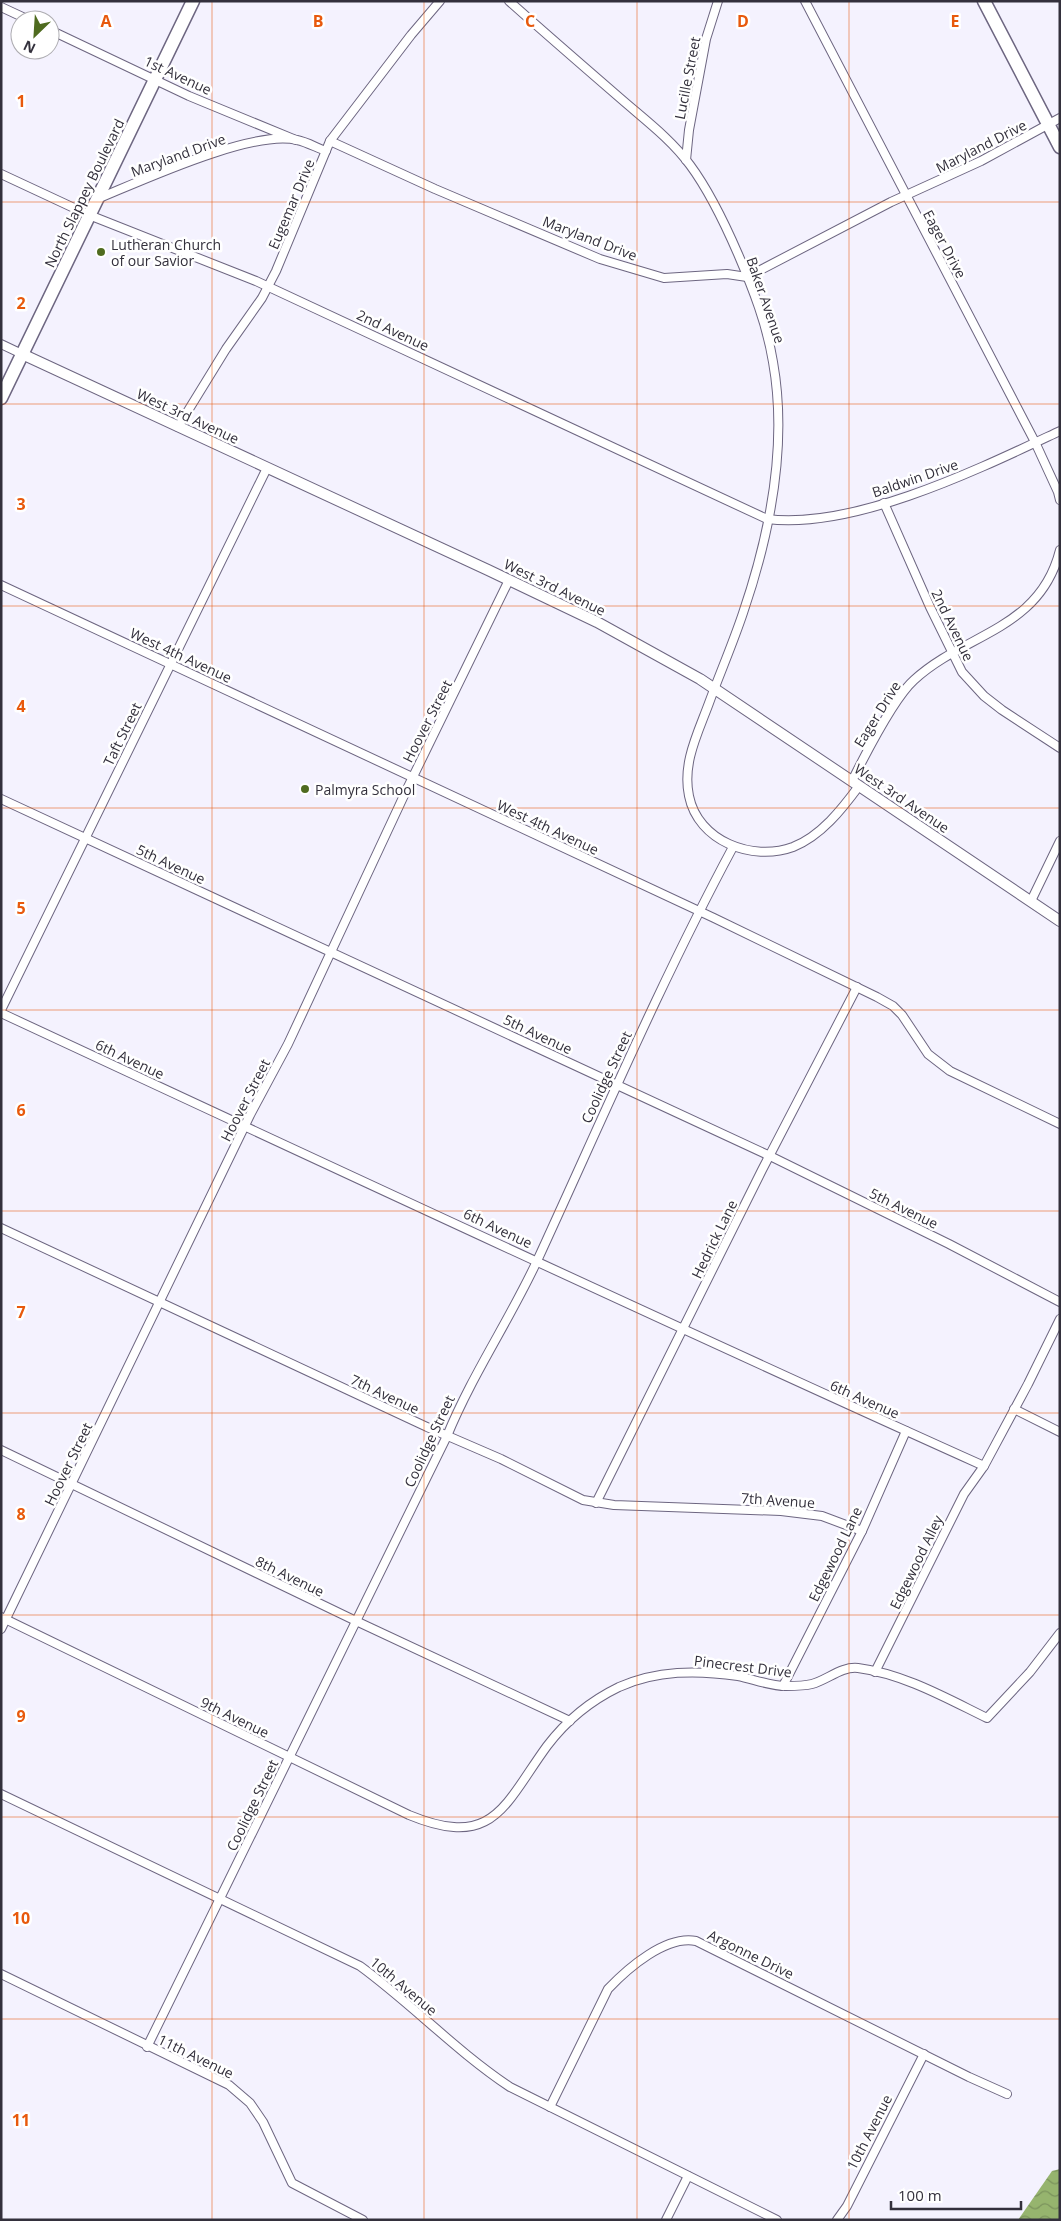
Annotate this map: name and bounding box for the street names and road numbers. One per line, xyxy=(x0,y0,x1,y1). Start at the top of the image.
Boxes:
street label: Lucille Street xyxy=(670,35,704,121)
street label: 1st Avenue xyxy=(141,51,215,99)
street label: Maryland Drive xyxy=(932,115,1030,177)
street label: North Slappey Boulevard xyxy=(40,116,128,270)
street label: Maryland Drive xyxy=(128,129,228,181)
street label: Eugemar Drive xyxy=(263,156,319,252)
street label: Eager Drive xyxy=(919,207,971,282)
street label: Maryland Drive xyxy=(540,211,640,265)
street label: Baker Avenue xyxy=(742,254,790,346)
street label: 2nd Avenue xyxy=(354,305,432,355)
street label: West 3rd Avenue xyxy=(134,384,242,448)
street label: Baldwin Drive xyxy=(869,454,961,502)
street label: West 3rd Avenue xyxy=(501,554,609,620)
street label: 2nd Avenue xyxy=(927,586,979,664)
street label: West 4th Avenue xyxy=(127,623,235,687)
street label: Hoover Street xyxy=(398,676,456,766)
street label: Eager Drive xyxy=(849,677,905,751)
street label: Taft Street xyxy=(99,699,145,769)
street label: West 3rd Avenue xyxy=(851,759,953,837)
street label: West 4th Avenue xyxy=(494,795,602,859)
street label: 5th Avenue xyxy=(133,840,209,888)
street label: 5th Avenue xyxy=(500,1010,576,1058)
street label: Coolidge Street xyxy=(576,1028,636,1126)
street label: 6th Avenue xyxy=(92,1035,168,1083)
street label: Hoover Street xyxy=(216,1055,274,1145)
street label: 5th Avenue xyxy=(867,1183,942,1233)
street label: Hedrick Lane xyxy=(687,1196,741,1281)
street label: 6th Avenue xyxy=(460,1204,536,1252)
street label: 7th Avenue xyxy=(347,1370,423,1418)
street label: 6th Avenue xyxy=(827,1375,903,1423)
street label: Coolidge Street xyxy=(399,1392,459,1490)
street label: Hoover Street xyxy=(40,1419,96,1509)
street label: 7th Avenue xyxy=(740,1488,816,1512)
street label: Edgewood Lane xyxy=(804,1503,866,1605)
street label: Edgewood Alley xyxy=(885,1511,947,1612)
street label: 8th Avenue xyxy=(253,1551,328,1601)
street label: Pinecrest Drive xyxy=(693,1651,793,1681)
street label: 9th Avenue xyxy=(198,1692,273,1742)
street label: Coolidge Street xyxy=(222,1756,282,1854)
street label: Argonne Drive xyxy=(705,1925,797,1983)
street label: 10th Avenue xyxy=(366,1952,442,2020)
street label: 11th Avenue xyxy=(155,2029,237,2083)
street label: 10th Avenue xyxy=(842,2091,896,2173)

